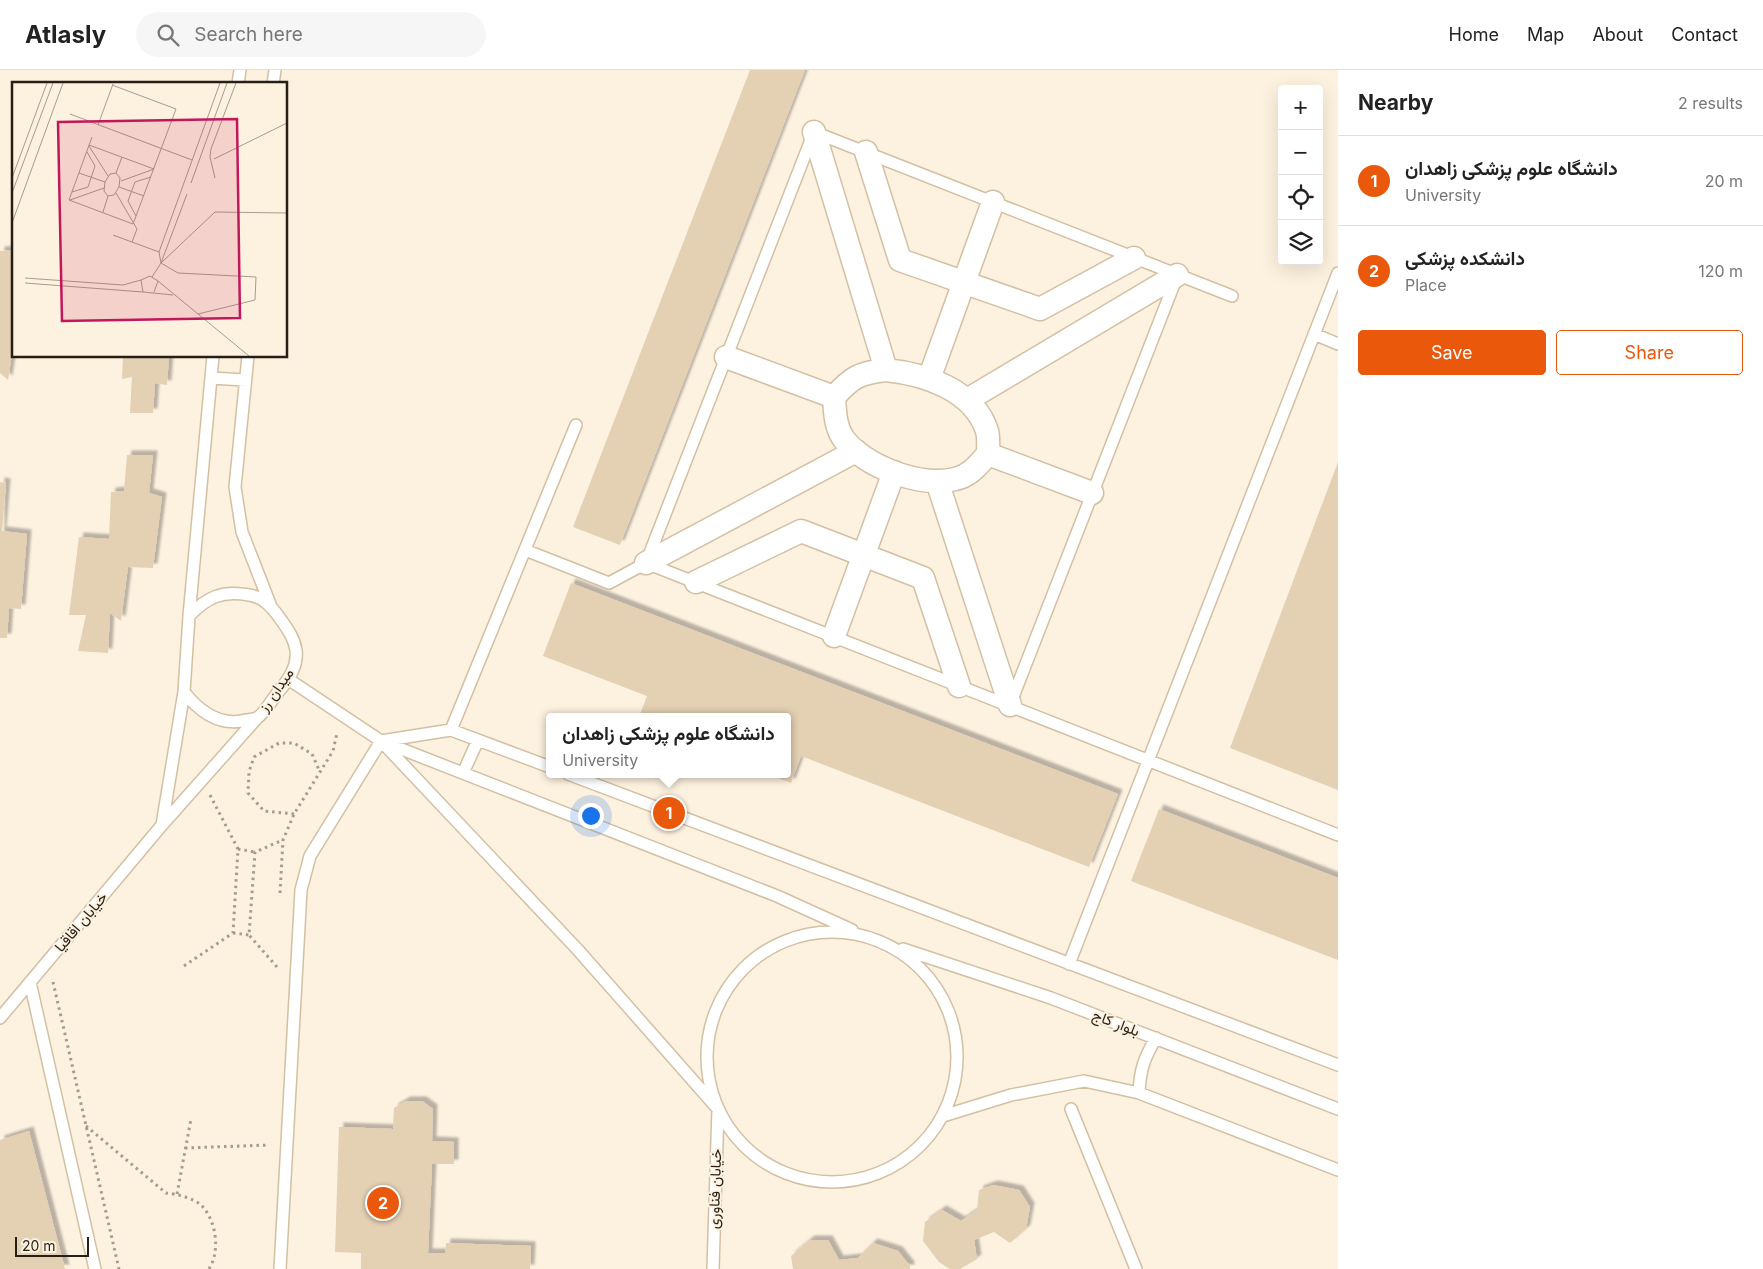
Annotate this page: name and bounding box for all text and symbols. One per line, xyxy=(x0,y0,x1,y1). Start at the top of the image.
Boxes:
search box xyxy=(136,12,486,57)
text: Atlasly xyxy=(25,20,106,49)
icon: search xyxy=(154,21,182,49)
text: Search here xyxy=(194,23,303,46)
text: Home xyxy=(1449,24,1499,45)
text: Map xyxy=(1527,24,1564,45)
text: About xyxy=(1592,24,1643,45)
text: Contact xyxy=(1671,24,1738,45)
inset map xyxy=(12,82,288,358)
map controls xyxy=(1278,85,1323,265)
button: + xyxy=(1278,85,1323,130)
text: Nearby xyxy=(1358,90,1433,115)
text: 2 results xyxy=(1678,93,1743,113)
button: − xyxy=(1278,130,1323,175)
text: دانشگاه علوم پزشکی زاهدان xyxy=(1405,157,1618,180)
text: 1 xyxy=(1371,171,1377,191)
text: 20 m xyxy=(1705,171,1743,191)
button: locate xyxy=(1278,175,1323,220)
text: University xyxy=(1405,185,1481,205)
button: layers xyxy=(1278,220,1323,265)
text: دانشکده پزشکی xyxy=(1405,247,1525,270)
text: 2 xyxy=(1369,261,1379,281)
text: 120 m xyxy=(1698,261,1743,281)
text: Place xyxy=(1405,275,1447,295)
button: Save xyxy=(1358,330,1546,375)
button: Share xyxy=(1556,330,1743,375)
street label: میدان رز xyxy=(253,664,298,716)
popup xyxy=(546,713,791,778)
text: دانشگاه علوم پزشکی زاهدان xyxy=(562,722,775,745)
text: University xyxy=(562,750,638,770)
pin: 1 xyxy=(653,794,685,832)
your location xyxy=(578,803,604,829)
street label: خیابان اقاقیا xyxy=(50,888,111,956)
street label: بلوار کاج xyxy=(1089,1005,1143,1042)
street label: خیابان فناوری xyxy=(704,1148,726,1230)
pin: 2 xyxy=(367,1184,399,1222)
scale bar xyxy=(15,1234,89,1257)
text: 20 m xyxy=(22,1237,56,1254)

